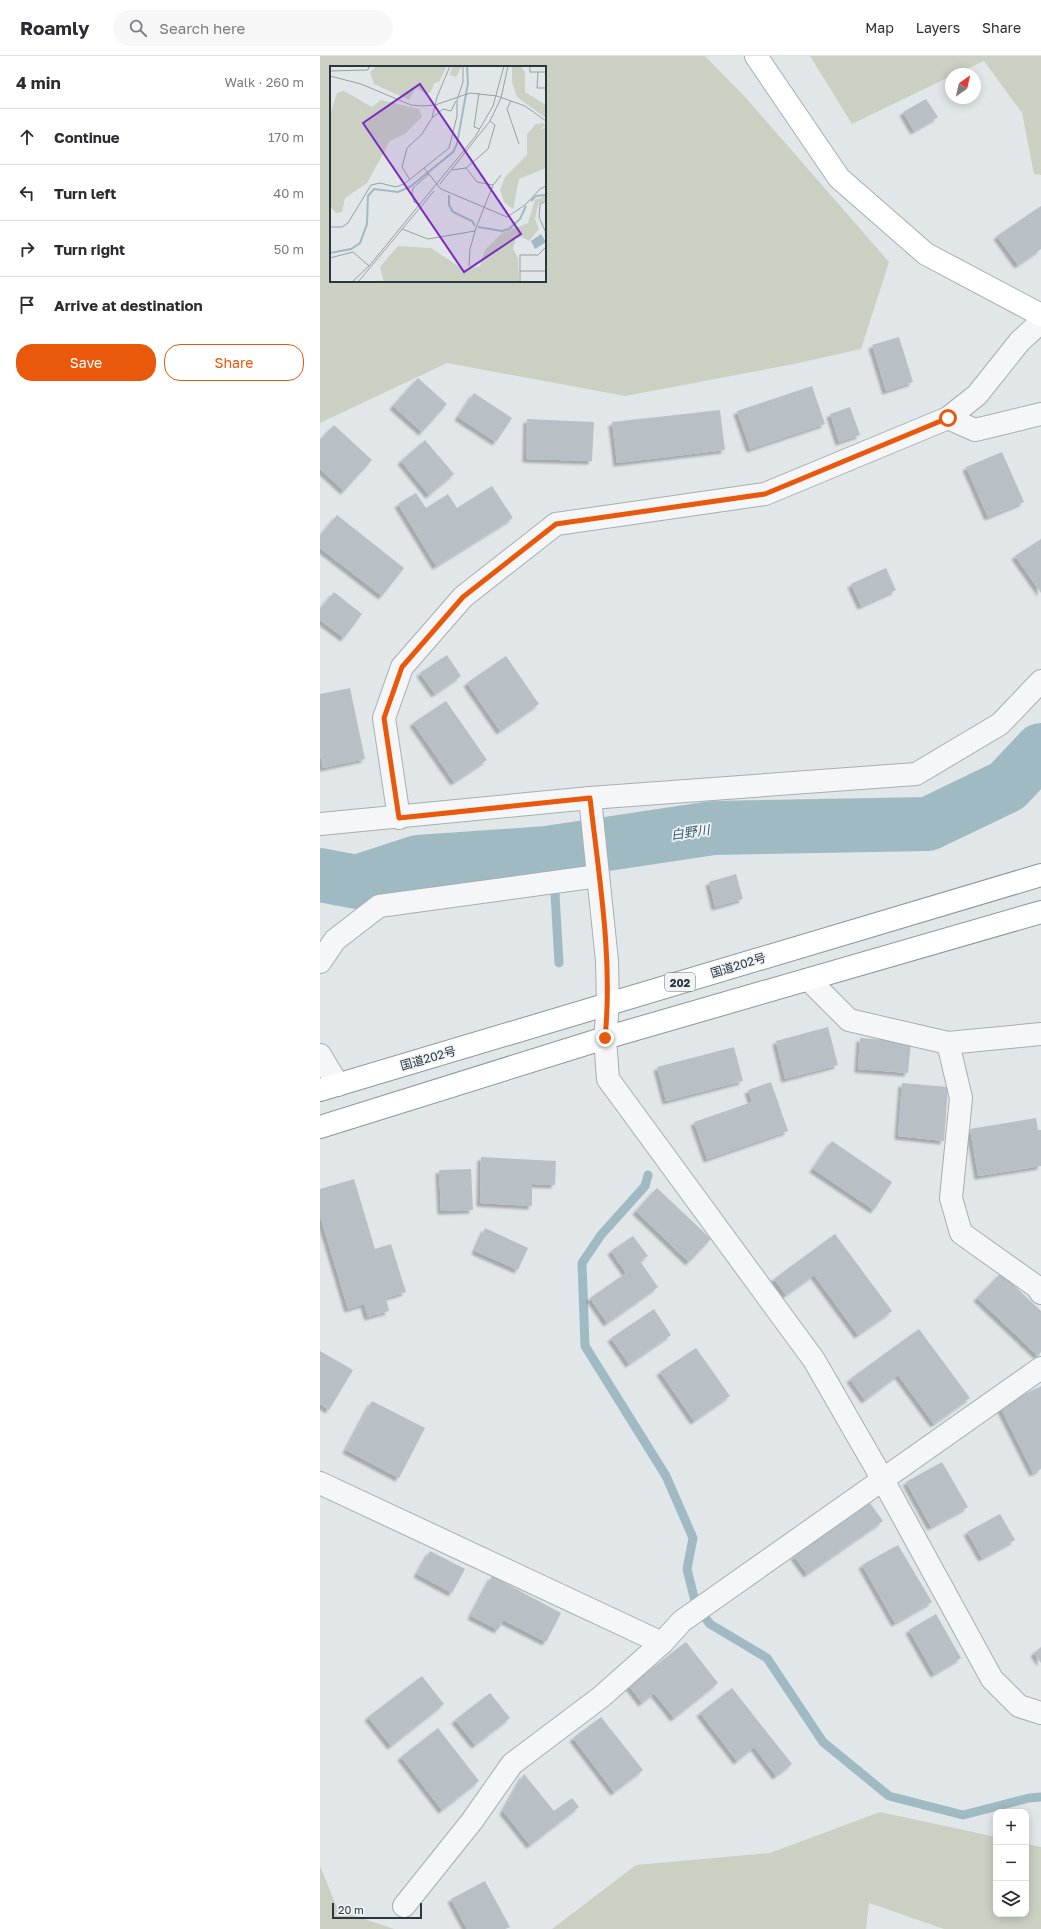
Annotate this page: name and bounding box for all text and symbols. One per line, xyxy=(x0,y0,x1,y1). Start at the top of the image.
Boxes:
search box xyxy=(113,10,393,46)
text: Roamly xyxy=(20,16,89,39)
icon: search xyxy=(127,17,149,39)
text: Search here xyxy=(159,19,245,37)
text: Map xyxy=(865,19,894,36)
text: Layers xyxy=(916,19,960,36)
text: Share xyxy=(982,19,1021,36)
inset map xyxy=(330,66,546,282)
north arrow xyxy=(945,68,981,104)
text: 4 min xyxy=(16,72,61,93)
text: Walk · 260 m xyxy=(225,74,304,90)
icon: ahead xyxy=(16,126,38,148)
text: Continue xyxy=(54,128,120,146)
text: 170 m xyxy=(268,129,304,145)
icon: left xyxy=(16,182,38,204)
text: Turn left xyxy=(54,184,116,202)
text: 40 m xyxy=(273,185,304,201)
icon: right xyxy=(16,238,38,260)
text: Turn right xyxy=(54,240,125,258)
text: 50 m xyxy=(274,241,304,257)
icon: arrive xyxy=(16,294,38,316)
text: Arrive at destination xyxy=(54,296,203,314)
button: Save xyxy=(16,344,156,381)
button: Share xyxy=(164,344,304,381)
route start xyxy=(939,409,957,427)
water label: 白野川 xyxy=(670,821,712,843)
street label: 国道202号 xyxy=(708,949,768,981)
road number: 202 xyxy=(665,973,695,991)
route end xyxy=(596,1029,614,1047)
street label: 国道202号 xyxy=(398,1043,458,1073)
map controls xyxy=(993,1809,1029,1917)
button: + xyxy=(993,1809,1029,1845)
button: − xyxy=(993,1845,1029,1881)
button: layers xyxy=(993,1881,1029,1917)
scale bar xyxy=(332,1901,422,1920)
text: 20 m xyxy=(338,1903,364,1916)

